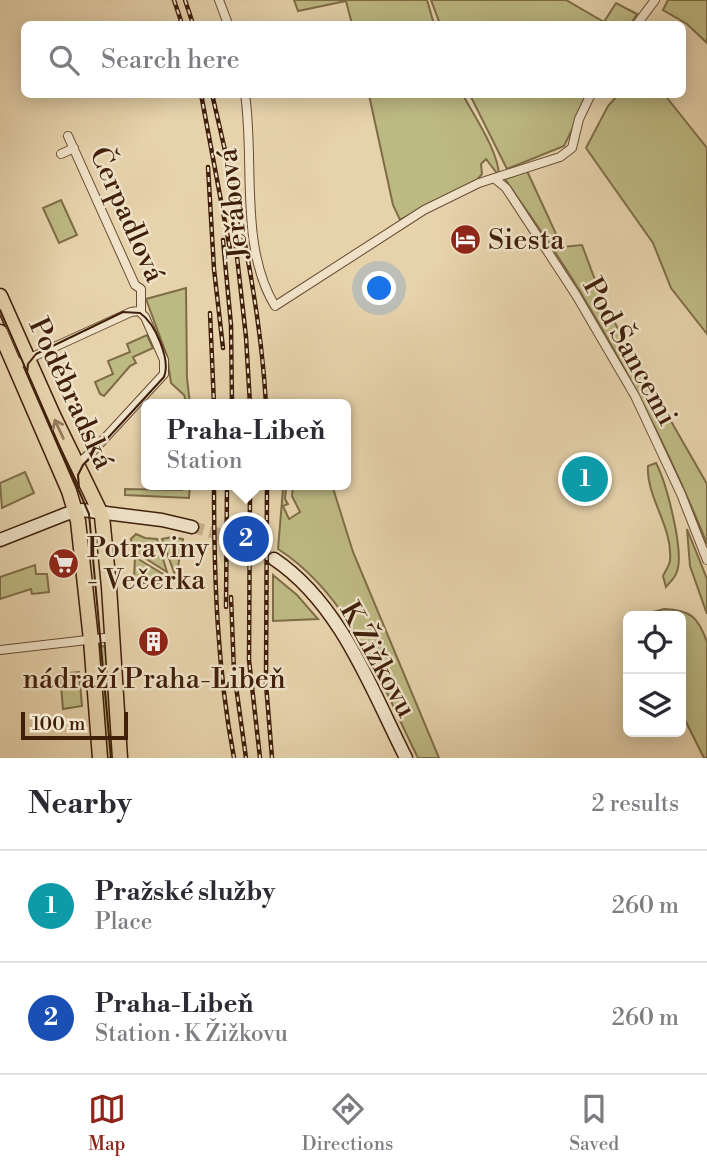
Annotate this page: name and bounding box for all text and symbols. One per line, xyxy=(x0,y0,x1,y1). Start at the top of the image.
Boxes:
search box xyxy=(21,21,686,98)
icon: search xyxy=(45,41,83,79)
text: Search here xyxy=(101,44,240,76)
street label: Čerpadlová xyxy=(81,141,174,288)
street label: Jeřábová xyxy=(210,146,257,262)
hotel icon: Siesta xyxy=(448,222,482,256)
place label: Siesta xyxy=(488,223,565,258)
your location xyxy=(362,271,396,305)
street label: Pod Šancemi xyxy=(575,271,686,432)
street label: Poděbradská xyxy=(20,312,121,476)
popup xyxy=(141,399,351,490)
text: Praha-Libeň xyxy=(167,415,325,447)
one-way arrow xyxy=(52,418,65,439)
text: Station xyxy=(167,447,243,475)
pin: 1 xyxy=(562,453,608,505)
pin: 2 xyxy=(223,513,269,565)
place label: Potraviny - Večerka xyxy=(87,531,209,598)
supermarket icon: Potraviny - Večerka xyxy=(47,546,81,580)
street label: K Žižkovu xyxy=(332,595,425,724)
map controls xyxy=(623,611,686,737)
button: locate xyxy=(623,611,686,674)
building icon: nádraží Praha-Libeň xyxy=(137,624,171,658)
place label: nádraží Praha-Libeň xyxy=(22,662,286,697)
button: layers xyxy=(623,674,686,737)
scale bar xyxy=(21,709,128,741)
text: 100 m xyxy=(32,712,85,736)
text: Nearby xyxy=(28,785,132,823)
text: 2 results xyxy=(592,790,679,818)
text: Pražské služby xyxy=(95,876,275,908)
text: 1 xyxy=(45,892,57,920)
text: 260 m xyxy=(612,892,679,920)
text: Place xyxy=(95,908,152,936)
text: Praha-Libeň xyxy=(95,988,253,1020)
text: 2 xyxy=(44,1004,58,1032)
text: 260 m xyxy=(612,1004,679,1032)
text: Station · K Žižkovu xyxy=(95,1020,288,1048)
tab: Map xyxy=(88,1090,126,1156)
tab: Directions xyxy=(302,1090,393,1156)
tab: Saved xyxy=(569,1090,619,1156)

